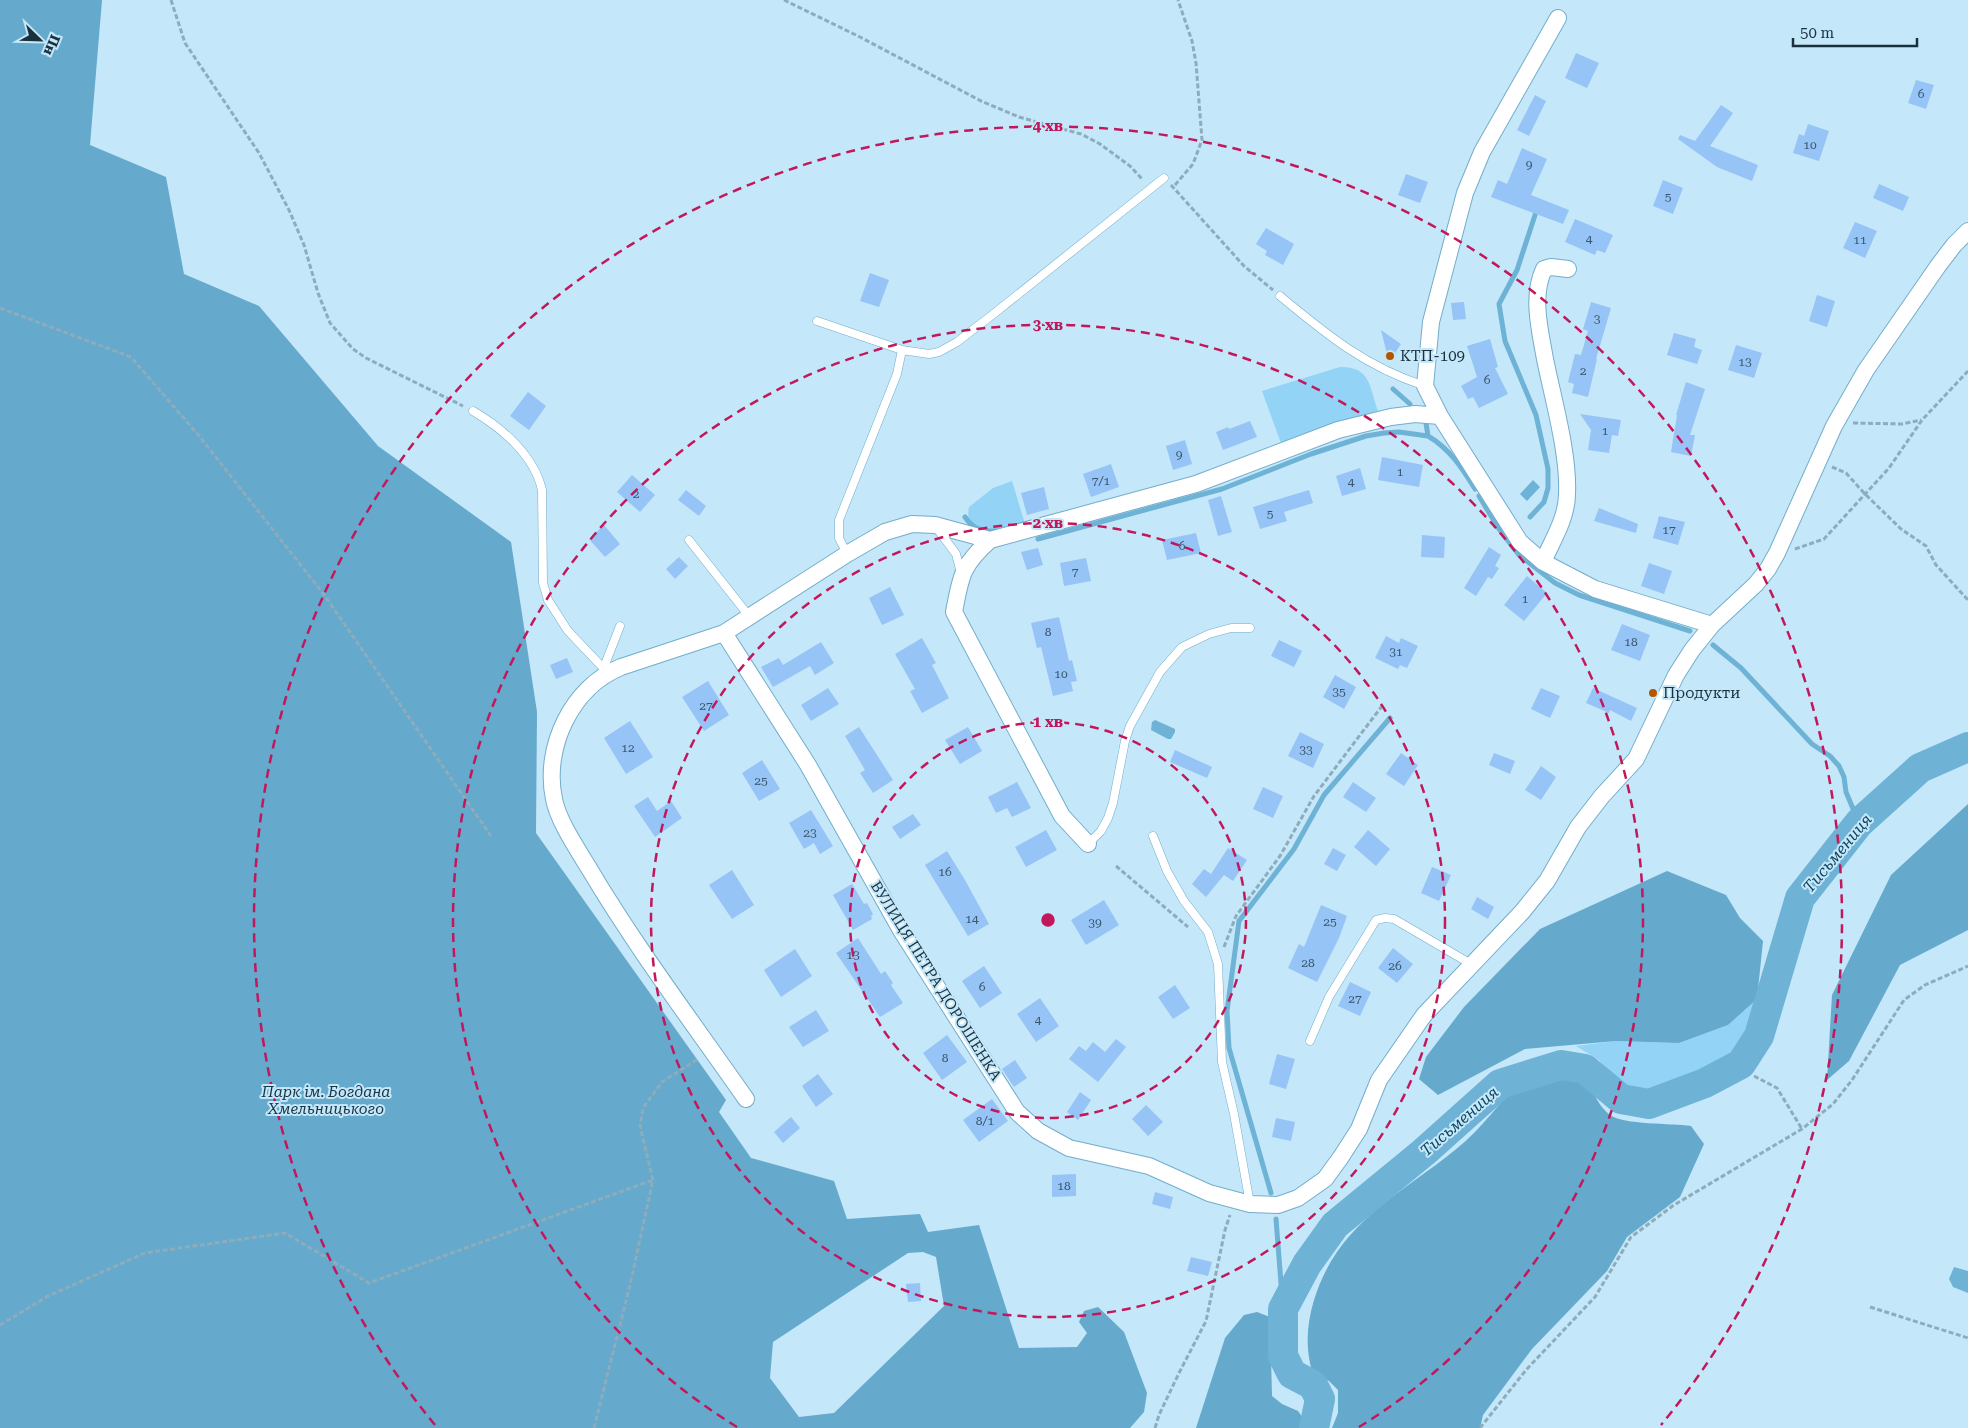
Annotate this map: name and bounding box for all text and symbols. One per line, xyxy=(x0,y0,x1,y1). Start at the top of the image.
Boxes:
north arrow xyxy=(15,15,65,65)
scale bar xyxy=(1793,15,1917,47)
text: 50 m xyxy=(1800,24,1835,42)
text: Пн xyxy=(40,32,63,58)
house number: 6 xyxy=(1918,87,1925,101)
text: 4 хв xyxy=(1033,117,1063,135)
house number: 10 xyxy=(1803,138,1817,152)
house number: 9 xyxy=(1526,158,1533,172)
house number: 5 xyxy=(1665,190,1672,204)
house number: 4 xyxy=(1586,232,1593,246)
house number: 11 xyxy=(1853,233,1867,247)
house number: 3 xyxy=(1594,312,1601,326)
text: 3 хв xyxy=(1033,316,1063,334)
place label: КТП-109 xyxy=(1400,347,1465,365)
marker: КТП-109 xyxy=(1384,350,1396,362)
house number: 13 xyxy=(1738,355,1752,369)
house number: 2 xyxy=(1580,364,1587,378)
house number: 6 xyxy=(1484,373,1491,387)
house number: 1 xyxy=(1602,424,1609,438)
house number: 9 xyxy=(1176,448,1183,462)
house number: 1 xyxy=(1397,465,1404,479)
house number: 7/1 xyxy=(1092,474,1111,488)
house number: 4 xyxy=(1348,475,1355,489)
house number: 2 xyxy=(633,487,640,501)
house number: 5 xyxy=(1267,507,1274,521)
text: 2 хв xyxy=(1033,514,1063,532)
house number: 17 xyxy=(1662,523,1676,537)
house number: 6 xyxy=(1179,539,1186,553)
house number: 7 xyxy=(1072,565,1079,579)
house number: 1 xyxy=(1522,592,1529,606)
house number: 8 xyxy=(1045,625,1052,639)
house number: 18 xyxy=(1624,635,1638,649)
house number: 31 xyxy=(1389,645,1403,659)
house number: 10 xyxy=(1054,667,1068,681)
place label: Продукти xyxy=(1663,684,1740,702)
house number: 35 xyxy=(1332,685,1346,699)
marker: Продукти xyxy=(1647,687,1659,699)
house number: 27 xyxy=(699,699,713,713)
text: 1 хв xyxy=(1033,713,1063,731)
house number: 12 xyxy=(621,741,635,755)
house number: 33 xyxy=(1299,743,1313,757)
house number: 25 xyxy=(754,774,768,788)
water label: Тисьмениця xyxy=(1799,810,1876,897)
house number: 23 xyxy=(803,826,817,840)
house number: 16 xyxy=(938,865,952,879)
street label: ВУЛИЦЯ ПЕТРА ДОРОШЕНКА xyxy=(867,878,1005,1085)
centre of rings xyxy=(1039,911,1057,929)
house number: 14 xyxy=(965,912,979,926)
house number: 25 xyxy=(1323,915,1337,929)
house number: 39 xyxy=(1088,916,1102,930)
house number: 13 xyxy=(846,948,860,962)
house number: 28 xyxy=(1301,956,1315,970)
house number: 26 xyxy=(1388,959,1402,973)
house number: 6 xyxy=(979,980,986,994)
house number: 27 xyxy=(1348,992,1362,1006)
house number: 4 xyxy=(1035,1013,1042,1027)
house number: 8 xyxy=(942,1051,949,1065)
water label: Тисьмениця xyxy=(1417,1082,1502,1160)
park label: Парк ім. Богдана Хмельницького xyxy=(261,1083,390,1118)
house number: 8/1 xyxy=(976,1114,995,1128)
house number: 18 xyxy=(1057,1179,1071,1193)

